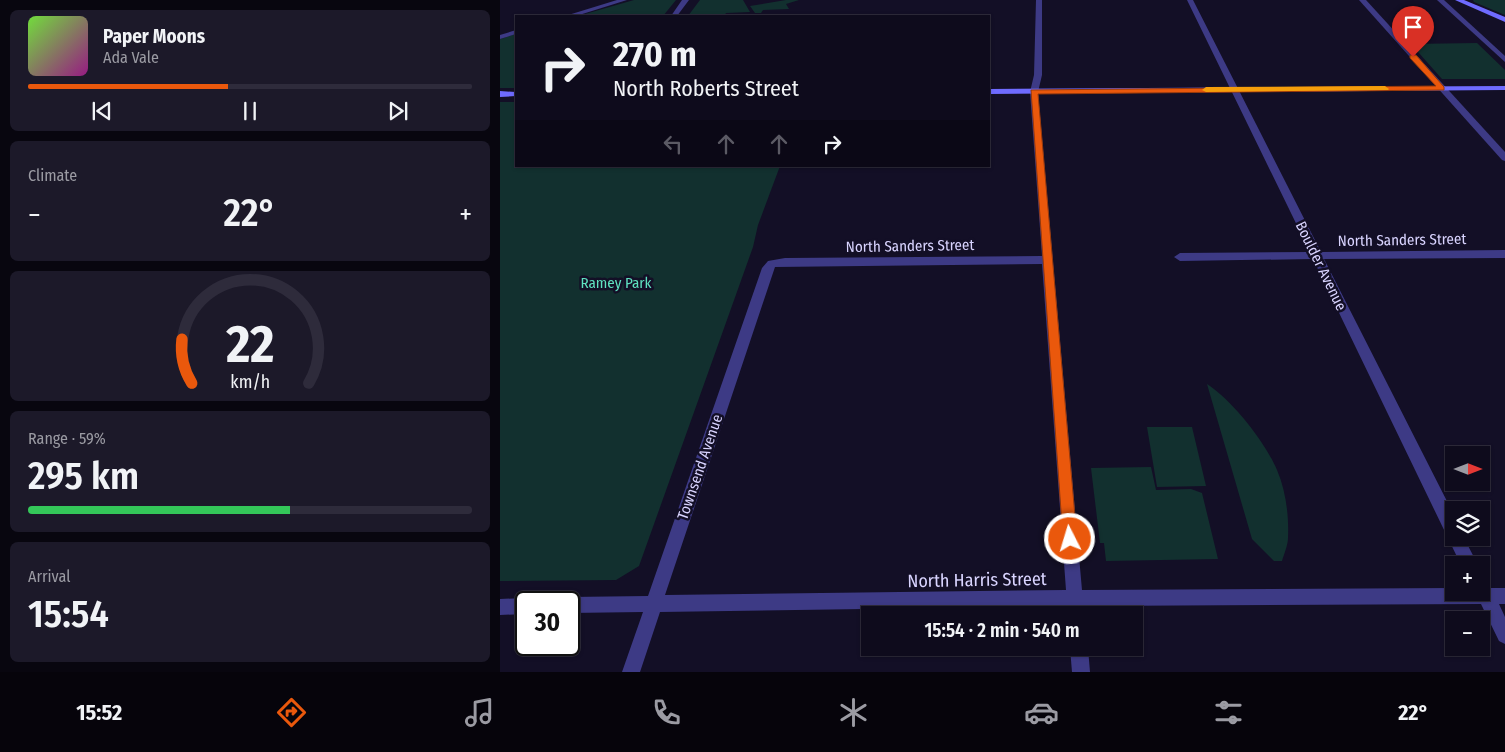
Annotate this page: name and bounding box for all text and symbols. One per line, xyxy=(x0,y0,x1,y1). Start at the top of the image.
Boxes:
pin xyxy=(1392,6,1434,57)
icon: arrive xyxy=(1399,13,1427,41)
text: Paper Moons xyxy=(103,25,205,48)
text: 270 m xyxy=(613,33,697,75)
icon: right xyxy=(530,35,595,100)
text: Ada Vale xyxy=(103,48,159,67)
text: North Roberts Street xyxy=(613,75,799,102)
icon: previous xyxy=(88,97,116,125)
icon: pause xyxy=(236,97,264,125)
icon: next xyxy=(384,97,412,125)
icon: left xyxy=(659,130,687,158)
icon: ahead xyxy=(712,130,740,158)
icon: ahead xyxy=(765,130,793,158)
icon: right xyxy=(818,130,846,158)
text: Climate xyxy=(28,166,77,185)
text: 22° xyxy=(224,190,276,236)
text: − xyxy=(28,198,41,231)
text: + xyxy=(459,198,472,231)
street label: Boulder Avenue xyxy=(1292,218,1350,314)
street label: North Sanders Street xyxy=(1338,230,1467,250)
street label: North Sanders Street xyxy=(846,236,975,256)
park label: Ramey Park xyxy=(580,274,652,292)
text: 22 xyxy=(225,313,274,376)
text: km/h xyxy=(230,371,270,393)
street label: Townsend Avenue xyxy=(674,412,726,522)
text: Range · 59% xyxy=(28,429,106,448)
north arrow xyxy=(1445,446,1490,491)
map controls xyxy=(1445,446,1490,656)
text: 295 km xyxy=(28,453,139,499)
button: layers xyxy=(1445,501,1490,546)
position arrow xyxy=(1043,512,1095,564)
button: + xyxy=(1445,556,1490,601)
text: Arrival xyxy=(28,567,70,586)
street label: North Harris Street xyxy=(907,568,1047,592)
text: 15:54 xyxy=(28,591,109,637)
speed limit sign: 30 xyxy=(515,591,580,656)
button: − xyxy=(1445,611,1490,656)
text: 15:54 · 2 min · 540 m xyxy=(924,619,1080,642)
icon: directions xyxy=(274,695,309,730)
icon: music xyxy=(462,695,497,730)
icon: phone xyxy=(649,695,684,730)
icon: climate xyxy=(836,695,871,730)
icon: car xyxy=(1024,695,1059,730)
icon: filters xyxy=(1211,695,1246,730)
text: 15:52 xyxy=(76,699,122,726)
text: 22° xyxy=(1398,699,1429,726)

